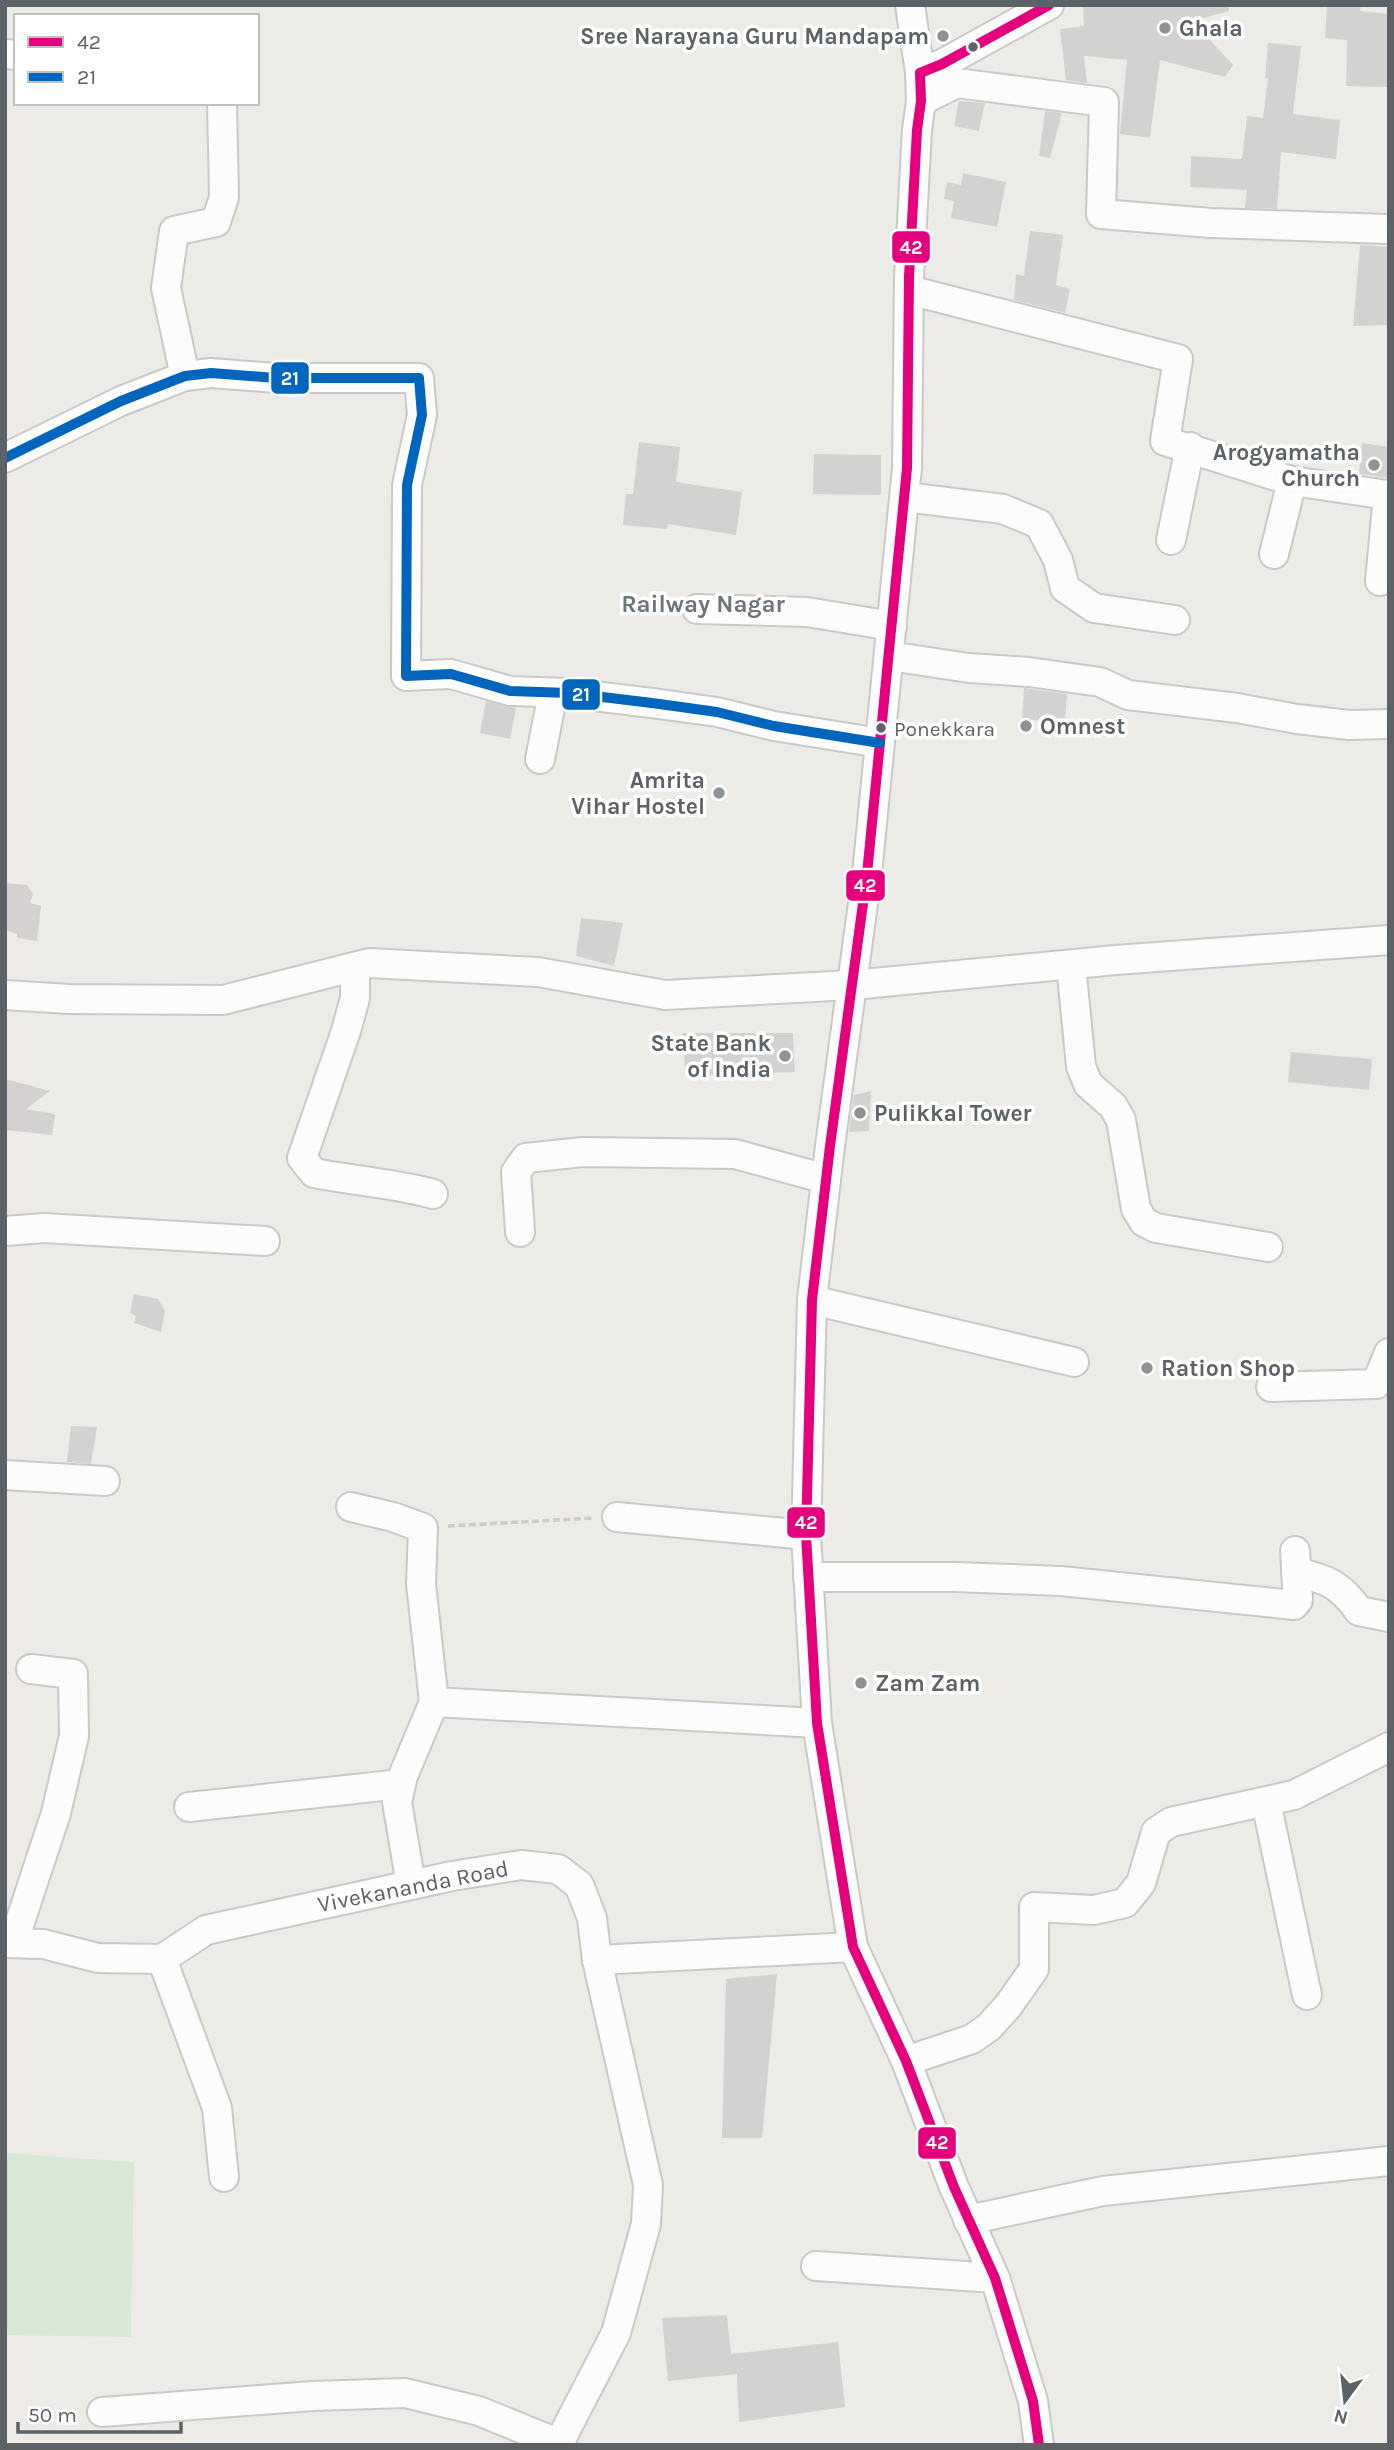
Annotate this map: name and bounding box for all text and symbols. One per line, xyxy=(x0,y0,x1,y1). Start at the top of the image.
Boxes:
legend xyxy=(14,14,259,105)
place label: Ghala xyxy=(1179,15,1243,42)
marker: Ghala xyxy=(1157,20,1173,36)
place label: Sree Narayana Guru Mandapam xyxy=(580,23,929,50)
marker: Sree Narayana Guru Mandapam xyxy=(935,28,951,44)
text: 42 xyxy=(77,30,101,54)
unlabelled marker xyxy=(966,40,980,54)
text: 21 xyxy=(77,65,96,89)
line badge: 42 xyxy=(891,230,931,264)
text: 42 xyxy=(900,237,922,259)
line badge: 21 xyxy=(270,361,310,395)
text: 21 xyxy=(281,368,299,390)
place label: Arogyamatha Church xyxy=(1213,439,1360,492)
marker: Arogyamatha Church xyxy=(1366,457,1382,473)
district label: Railway Nagar xyxy=(621,590,785,618)
line badge: 21 xyxy=(561,678,601,711)
text: 21 xyxy=(572,684,590,706)
place label: Omnest xyxy=(1040,713,1125,740)
place label: Ponekkara xyxy=(894,717,995,741)
marker: Omnest xyxy=(1018,718,1034,734)
marker: Ponekkara xyxy=(874,721,888,735)
place label: Amrita Vihar Hostel xyxy=(571,767,705,820)
marker: Amrita Vihar Hostel xyxy=(711,785,727,801)
line badge: 42 xyxy=(845,869,886,902)
text: 42 xyxy=(854,875,876,897)
place label: State Bank of India xyxy=(650,1030,771,1083)
marker: State Bank of India xyxy=(777,1048,793,1064)
place label: Pulikkal Tower xyxy=(874,1100,1032,1127)
marker: Pulikkal Tower xyxy=(852,1105,868,1121)
place label: Ration Shop xyxy=(1161,1355,1295,1382)
marker: Ration Shop xyxy=(1139,1360,1155,1376)
line badge: 42 xyxy=(786,1506,826,1539)
text: 42 xyxy=(795,1512,817,1534)
place label: Zam Zam xyxy=(875,1670,980,1697)
marker: Zam Zam xyxy=(853,1675,869,1691)
street label: Vivekananda Road xyxy=(315,1855,511,1918)
line badge: 42 xyxy=(917,2126,957,2160)
text: 42 xyxy=(926,2132,948,2154)
north arrow xyxy=(1310,2366,1380,2436)
scale bar xyxy=(18,2390,180,2434)
text: 50 m xyxy=(28,2403,77,2427)
text: N xyxy=(1331,2404,1350,2429)

